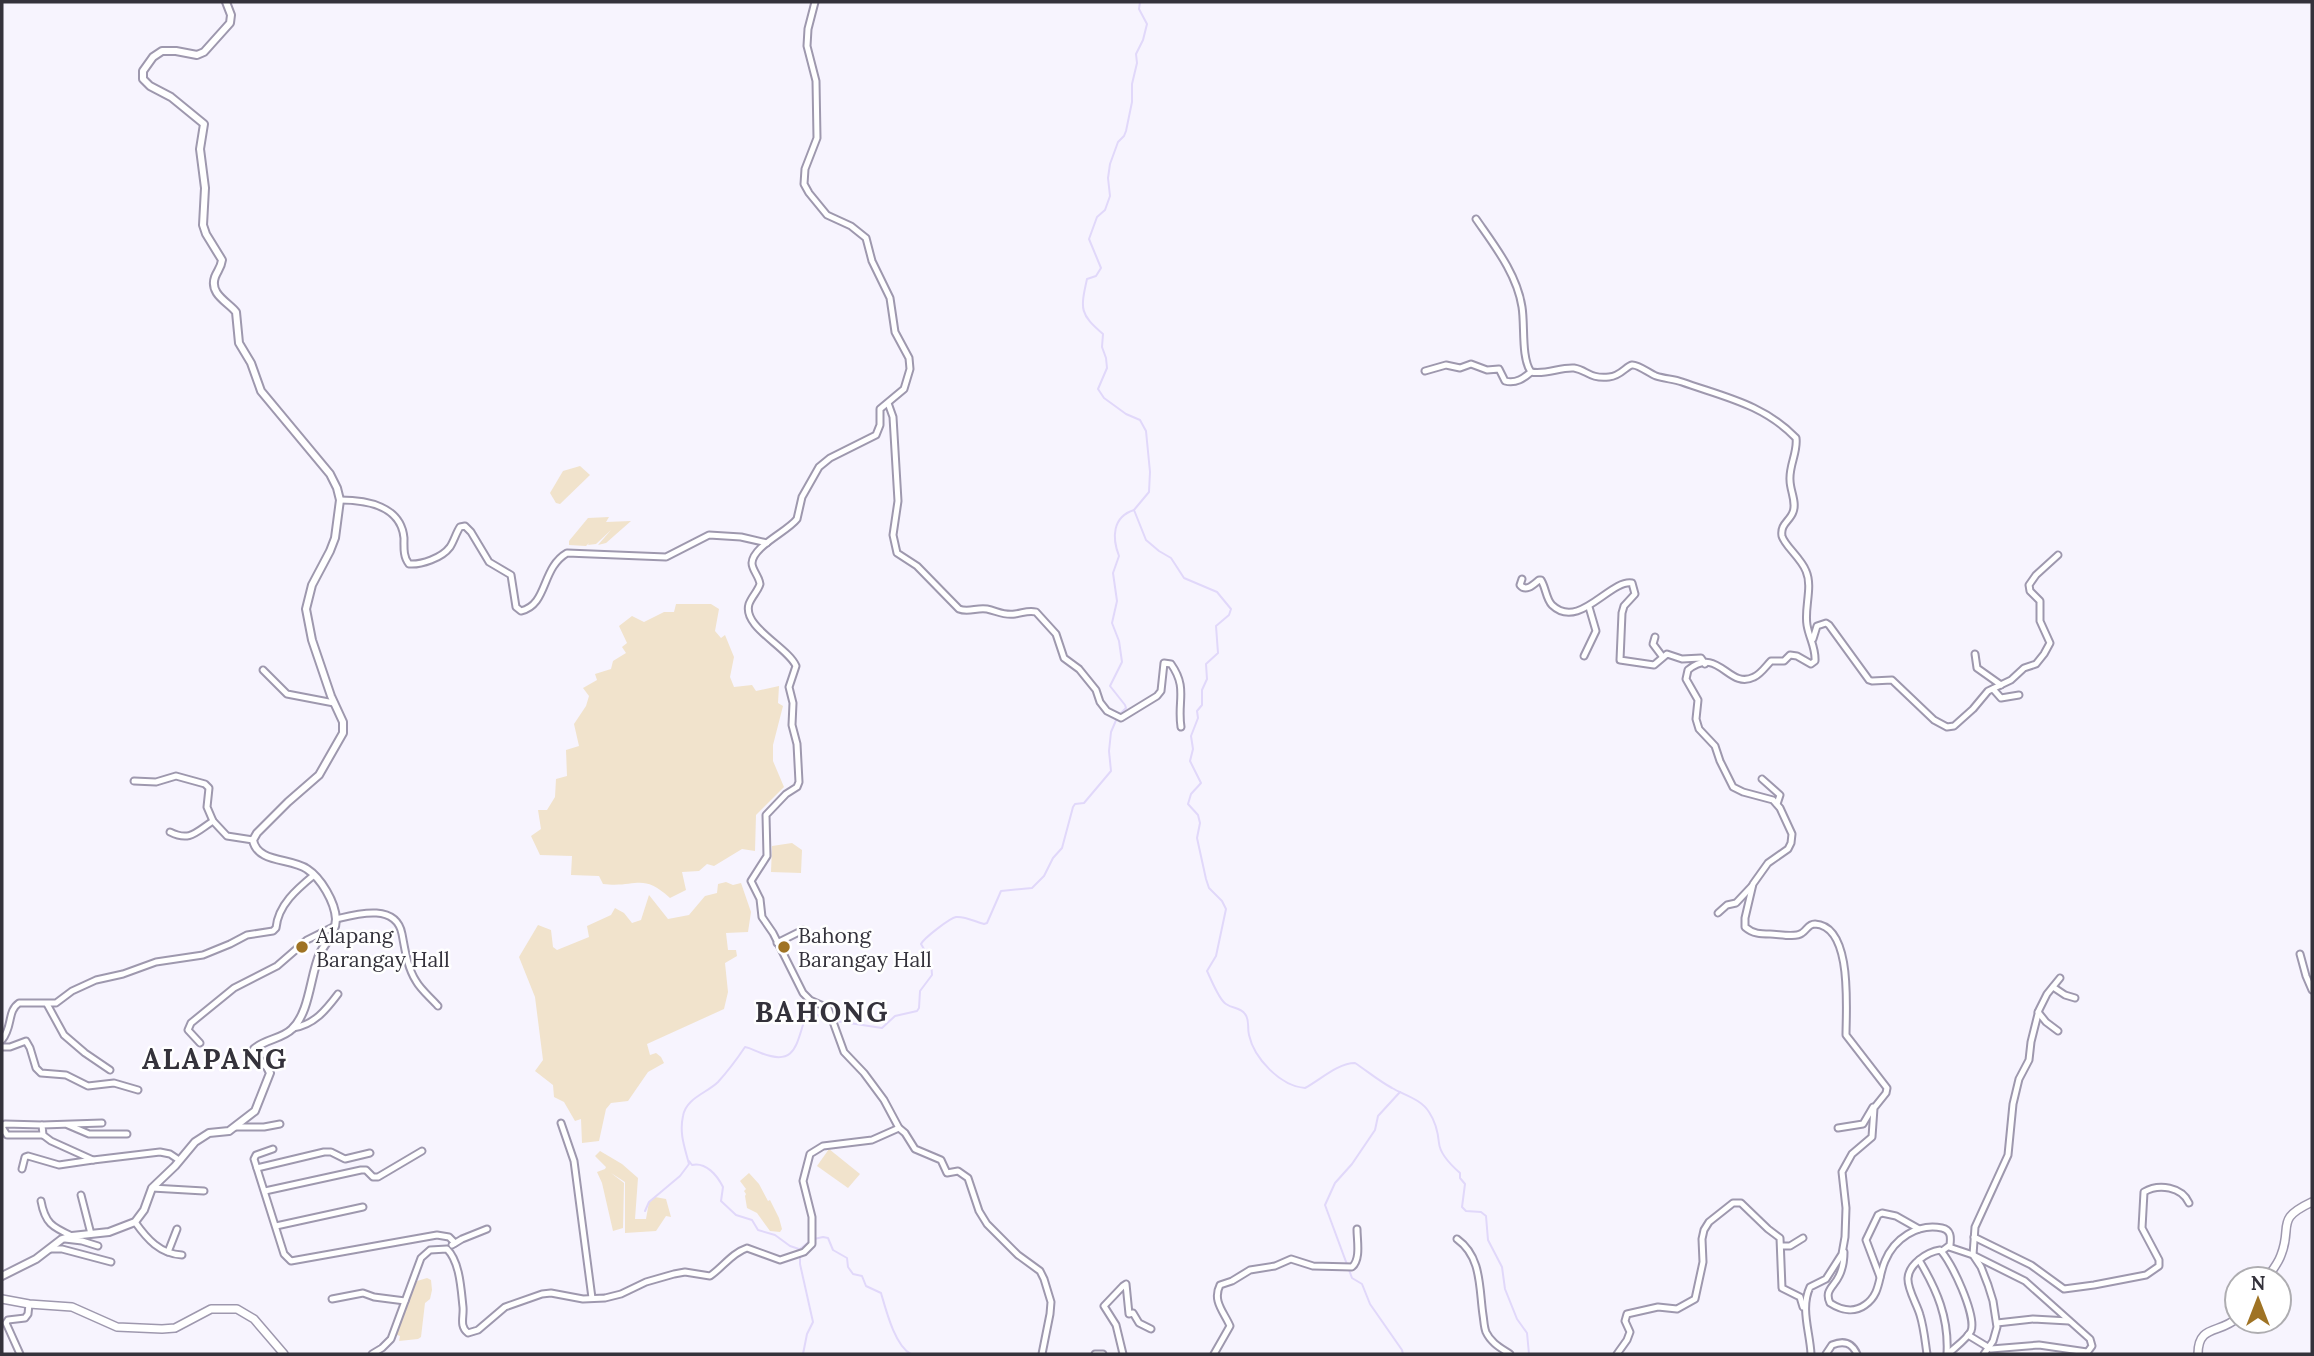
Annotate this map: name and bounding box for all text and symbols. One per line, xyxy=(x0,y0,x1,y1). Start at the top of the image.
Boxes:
place label: Alapang Barangay Hall xyxy=(315,922,450,973)
place label: Bahong Barangay Hall xyxy=(798,922,932,973)
marker: Alapang Barangay Hall xyxy=(294,939,310,955)
marker: Bahong Barangay Hall xyxy=(776,939,792,955)
district label: BAHONG xyxy=(755,994,889,1030)
district label: ALAPANG xyxy=(142,1041,288,1077)
north arrow xyxy=(2223,1265,2293,1335)
text: N xyxy=(2251,1271,2266,1295)

